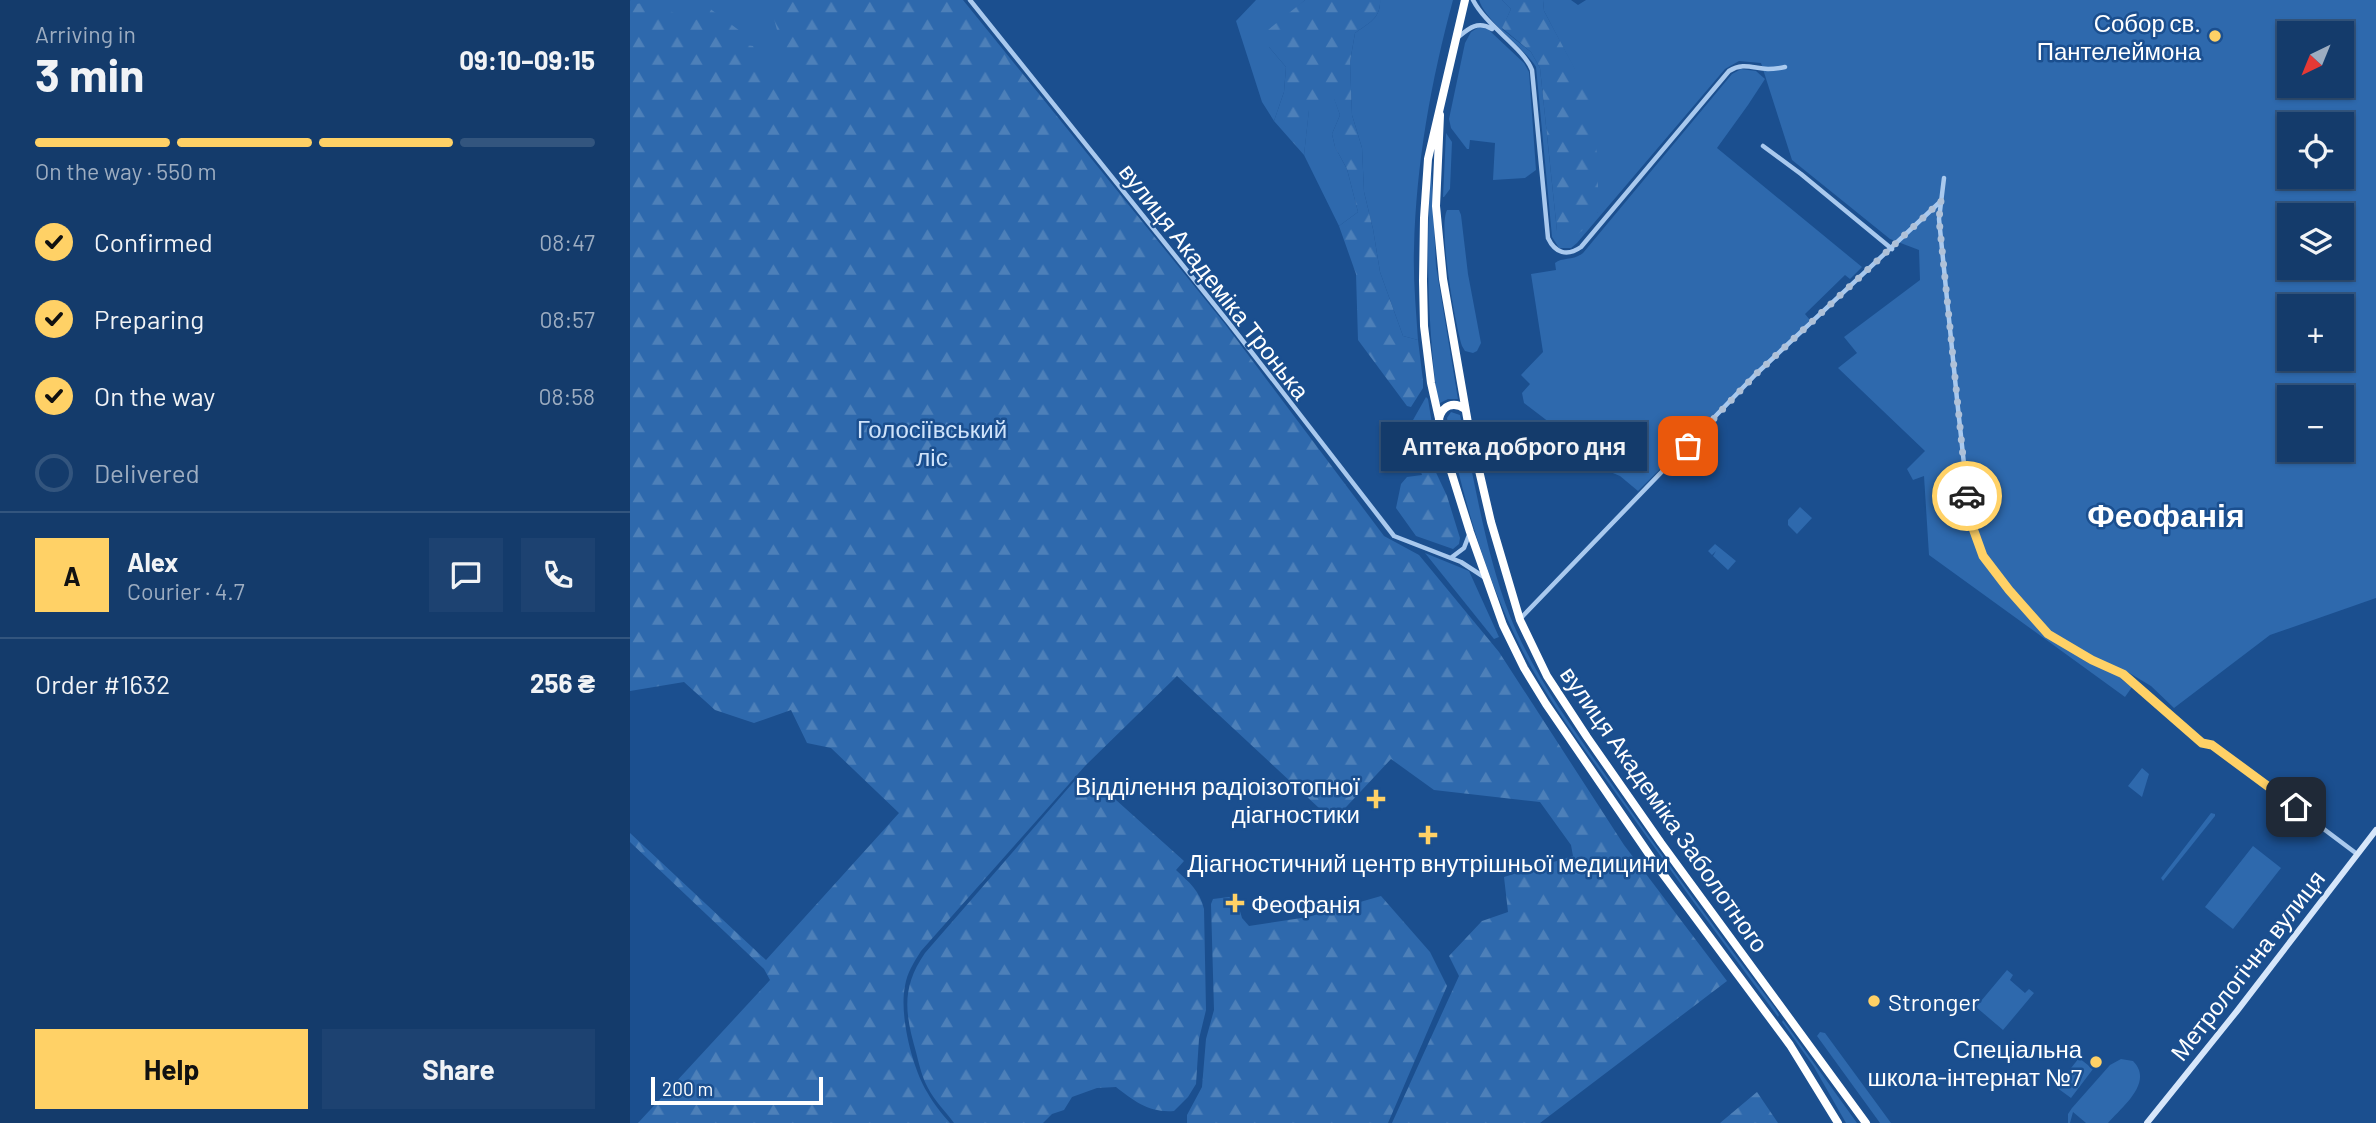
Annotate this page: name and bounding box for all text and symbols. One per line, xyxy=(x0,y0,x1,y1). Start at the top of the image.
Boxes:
place label: Собор св. Пантелеймона xyxy=(2037,8,2202,65)
text: Arriving in xyxy=(35,20,136,48)
north arrow xyxy=(2277,21,2354,98)
map controls xyxy=(2277,21,2354,462)
marker: Собор св. Пантелеймона xyxy=(2207,28,2223,44)
text: 09:10–09:15 xyxy=(459,44,595,75)
text: 3 min xyxy=(35,46,144,101)
button: locate xyxy=(2277,112,2354,189)
text: On the way · 550 m xyxy=(35,157,217,185)
street label: вулиця Академіка Тронька xyxy=(1114,157,1317,405)
button: layers xyxy=(2277,203,2354,280)
icon: check xyxy=(35,223,73,261)
text: Confirmed xyxy=(94,226,213,257)
text: 08:47 xyxy=(539,228,595,256)
button: + xyxy=(2277,294,2354,371)
icon: check xyxy=(35,300,73,338)
text: Preparing xyxy=(94,303,204,334)
text: 08:57 xyxy=(540,305,595,333)
icon: check xyxy=(35,377,73,415)
text: On the way xyxy=(94,380,215,411)
text: 08:58 xyxy=(538,382,595,410)
button: − xyxy=(2277,385,2354,462)
park label: Голосіївський ліс xyxy=(857,414,1007,471)
pin xyxy=(1658,416,1718,476)
callout: Аптека доброго дня xyxy=(1380,422,1646,471)
icon: bag xyxy=(1669,427,1707,465)
text: Аптека доброго дня xyxy=(1402,432,1626,460)
text: Delivered xyxy=(94,457,200,488)
courier xyxy=(1932,461,2002,531)
icon: car xyxy=(1948,477,1986,515)
district label: Феофанія xyxy=(2087,495,2245,534)
button: chat xyxy=(429,538,503,612)
button: phone xyxy=(521,538,595,612)
text: Alex xyxy=(127,546,178,577)
text: A xyxy=(63,560,81,591)
text: Courier · 4.7 xyxy=(127,577,245,605)
street label: вулиця Академіка Заболотного xyxy=(1555,661,1775,957)
text: 256 ₴ xyxy=(530,667,595,698)
text: Order #1632 xyxy=(35,668,170,699)
place label: Відділення радіоізотопної діагностики xyxy=(1075,771,1360,828)
pin xyxy=(2266,777,2326,837)
icon: home xyxy=(2277,788,2315,826)
marker: Відділення радіоізотопної діагностики xyxy=(1366,789,1386,809)
marker: Діагностичний центр внутрішньої медицини xyxy=(1418,825,1438,845)
place label: Діагностичний центр внутрішньої медицини xyxy=(1187,848,1669,877)
street label: Метрологічна вулиця xyxy=(2164,864,2330,1066)
place label: Феофанія xyxy=(1251,889,1361,918)
marker: Феофанія xyxy=(1225,893,1245,913)
place label: Stronger xyxy=(1888,987,1980,1016)
marker: Stronger xyxy=(1866,993,1882,1009)
button: Help xyxy=(35,1029,308,1109)
button: Share xyxy=(322,1029,595,1109)
place label: Спеціальна школа-інтернат №7 xyxy=(1867,1034,2083,1091)
marker: Спеціальна школа-інтернат №7 xyxy=(2088,1054,2104,1070)
scale bar xyxy=(651,1074,822,1106)
text: 200 m xyxy=(662,1077,713,1100)

